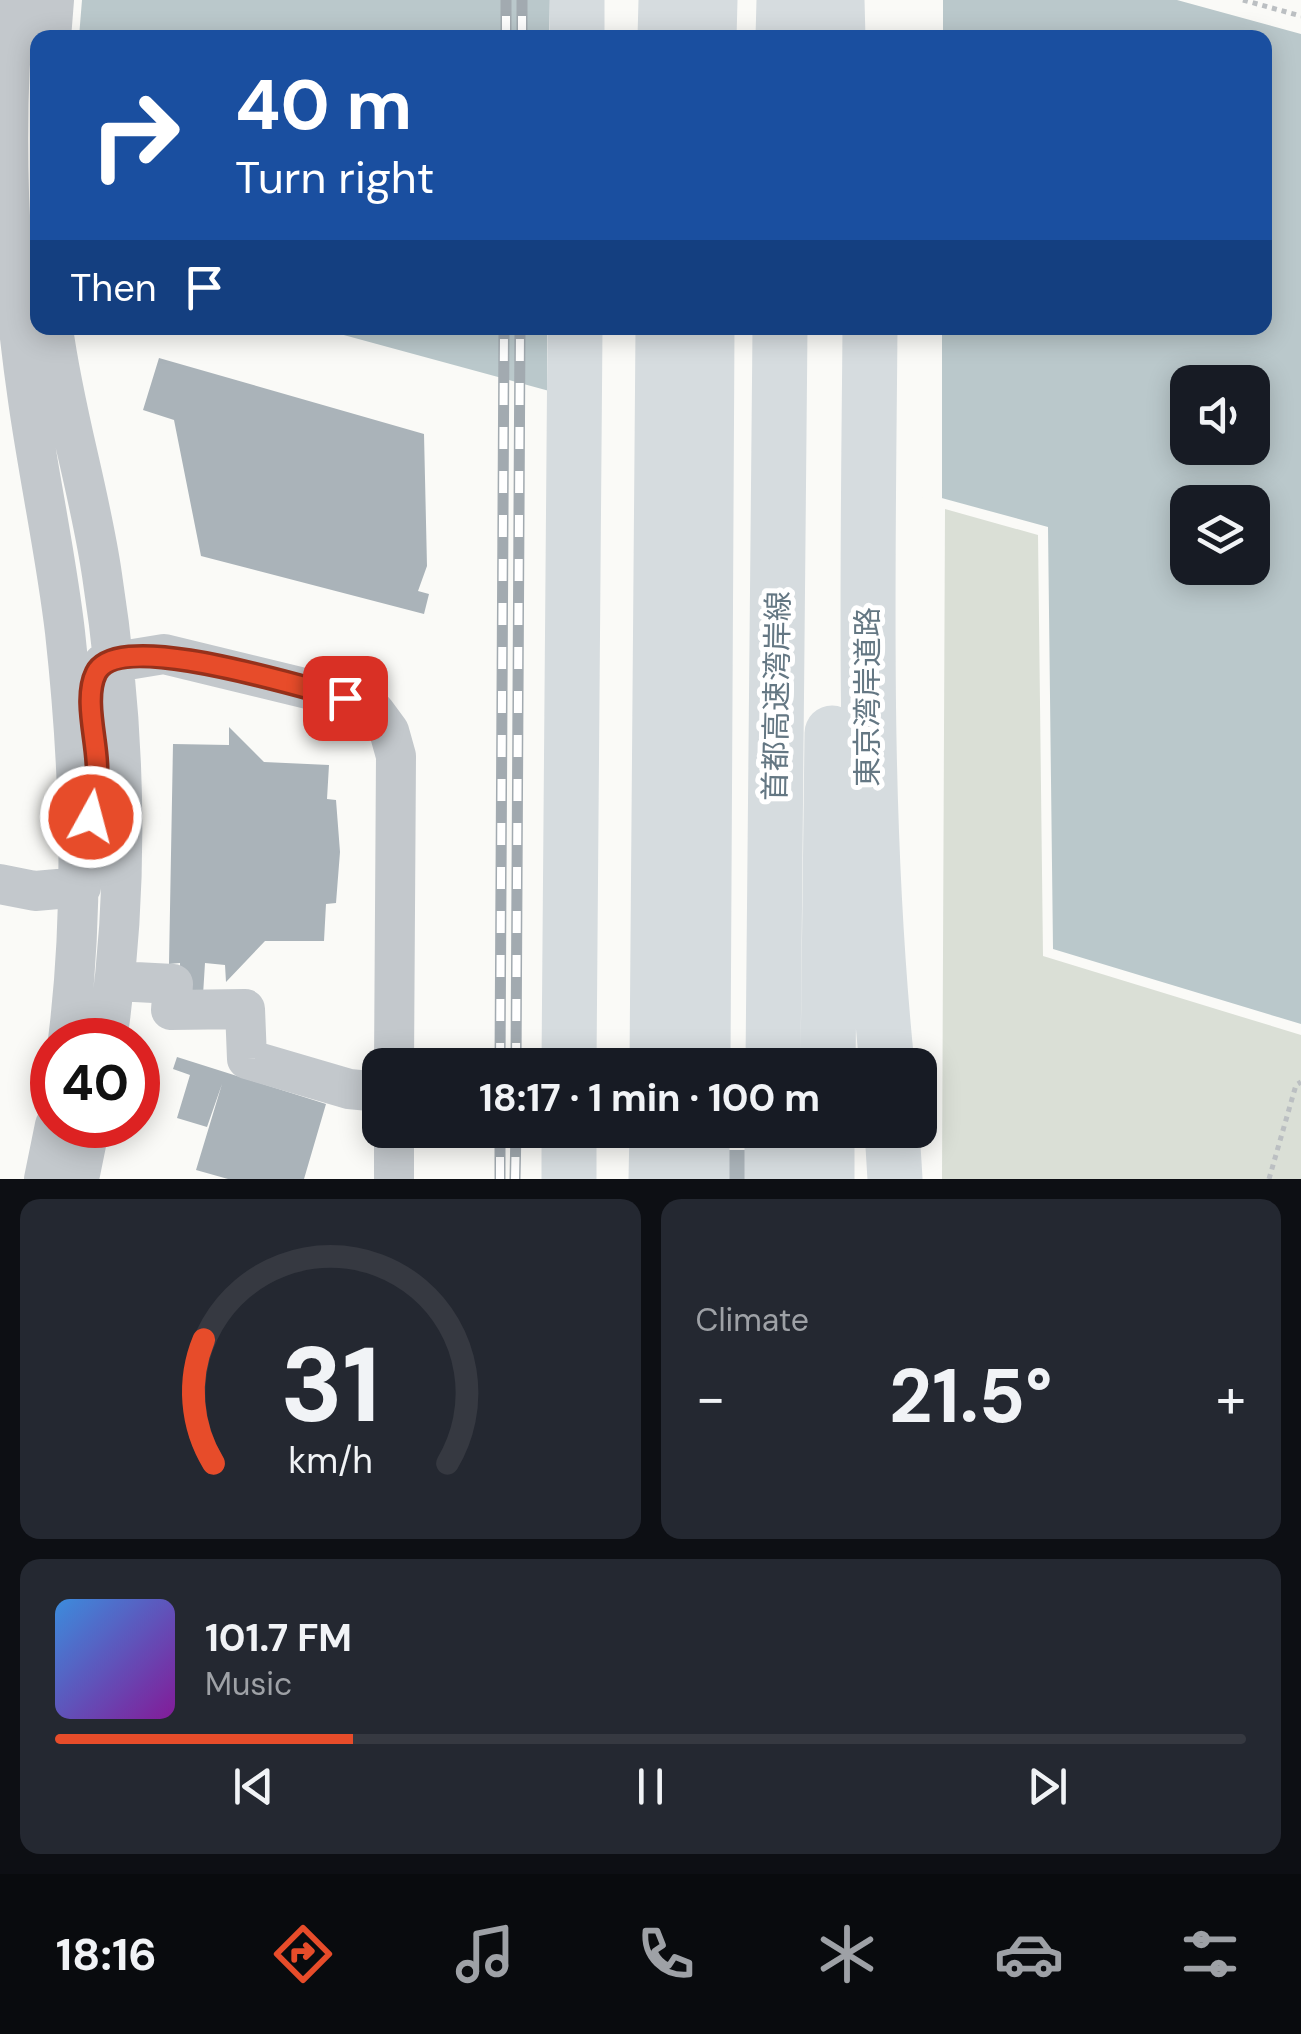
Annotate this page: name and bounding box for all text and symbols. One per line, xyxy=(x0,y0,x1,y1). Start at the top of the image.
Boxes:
text: 40 m xyxy=(235,60,412,151)
icon: right xyxy=(70,70,200,200)
text: Turn right xyxy=(235,148,434,207)
icon: arrive xyxy=(177,260,232,315)
text: Then xyxy=(70,263,157,313)
map controls xyxy=(1170,365,1270,585)
button: sound xyxy=(1170,365,1270,465)
button: layers xyxy=(1170,485,1270,585)
street label: 首都高速湾岸線 xyxy=(755,591,798,801)
street label: 東京湾岸道路 xyxy=(848,607,887,787)
pin xyxy=(303,656,388,741)
icon: arrive xyxy=(318,671,373,726)
position arrow xyxy=(39,765,143,869)
speed limit sign: 40 xyxy=(30,1018,160,1148)
text: 18:17 · 1 min · 100 m xyxy=(479,1073,820,1123)
text: Climate xyxy=(696,1299,809,1341)
text: 31 xyxy=(280,1318,380,1453)
text: 21.5° xyxy=(889,1348,1052,1445)
text: − xyxy=(696,1362,726,1434)
text: + xyxy=(1216,1362,1246,1434)
text: km/h xyxy=(288,1438,372,1484)
text: 101.7 FM xyxy=(205,1613,352,1663)
text: Music xyxy=(205,1663,292,1705)
icon: previous xyxy=(226,1759,281,1814)
icon: pause xyxy=(623,1759,678,1814)
icon: next xyxy=(1020,1759,1075,1814)
icon: directions xyxy=(268,1919,338,1989)
icon: music xyxy=(450,1919,520,1989)
icon: phone xyxy=(631,1919,701,1989)
icon: climate xyxy=(812,1919,882,1989)
icon: car xyxy=(994,1919,1064,1989)
icon: filters xyxy=(1175,1919,1245,1989)
text: 18:16 xyxy=(56,1925,157,1984)

